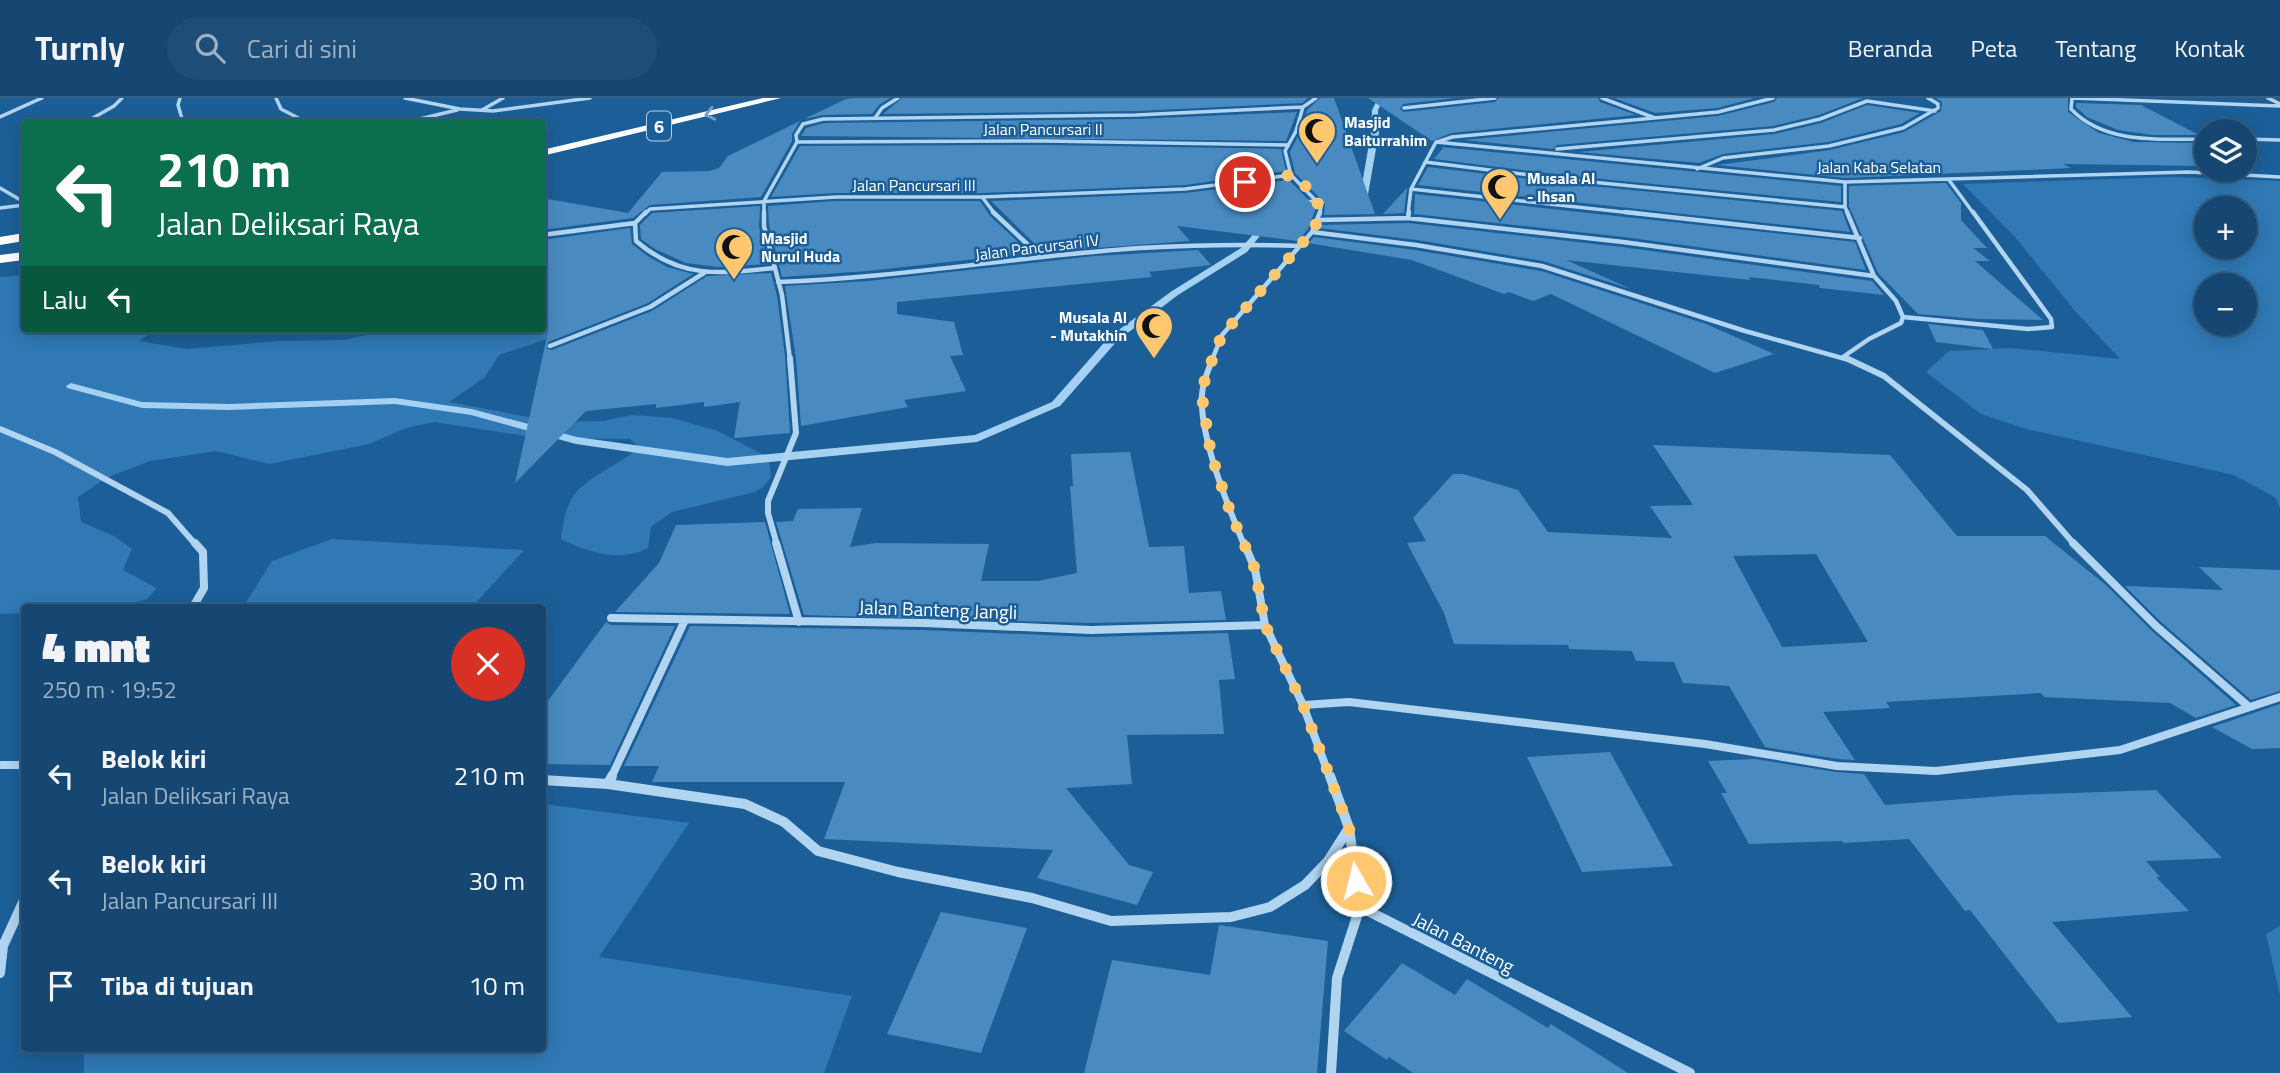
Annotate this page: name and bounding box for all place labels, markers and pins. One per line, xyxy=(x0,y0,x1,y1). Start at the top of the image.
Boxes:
mosque icon: Masjid Baiturrahim xyxy=(1296,110,1338,165)
place label: Masjid Baiturrahim xyxy=(1344,110,1427,152)
pin xyxy=(1215,152,1275,212)
mosque icon: Musala Al - Ihsan xyxy=(1479,166,1521,221)
place label: Musala Al - Ihsan xyxy=(1527,166,1595,208)
mosque icon: Masjid Nurul Huda xyxy=(713,226,755,281)
place label: Masjid Nurul Huda xyxy=(761,226,840,268)
place label: Musala Al - Mutakhin xyxy=(1050,305,1127,347)
mosque icon: Musala Al - Mutakhin xyxy=(1133,305,1175,360)

